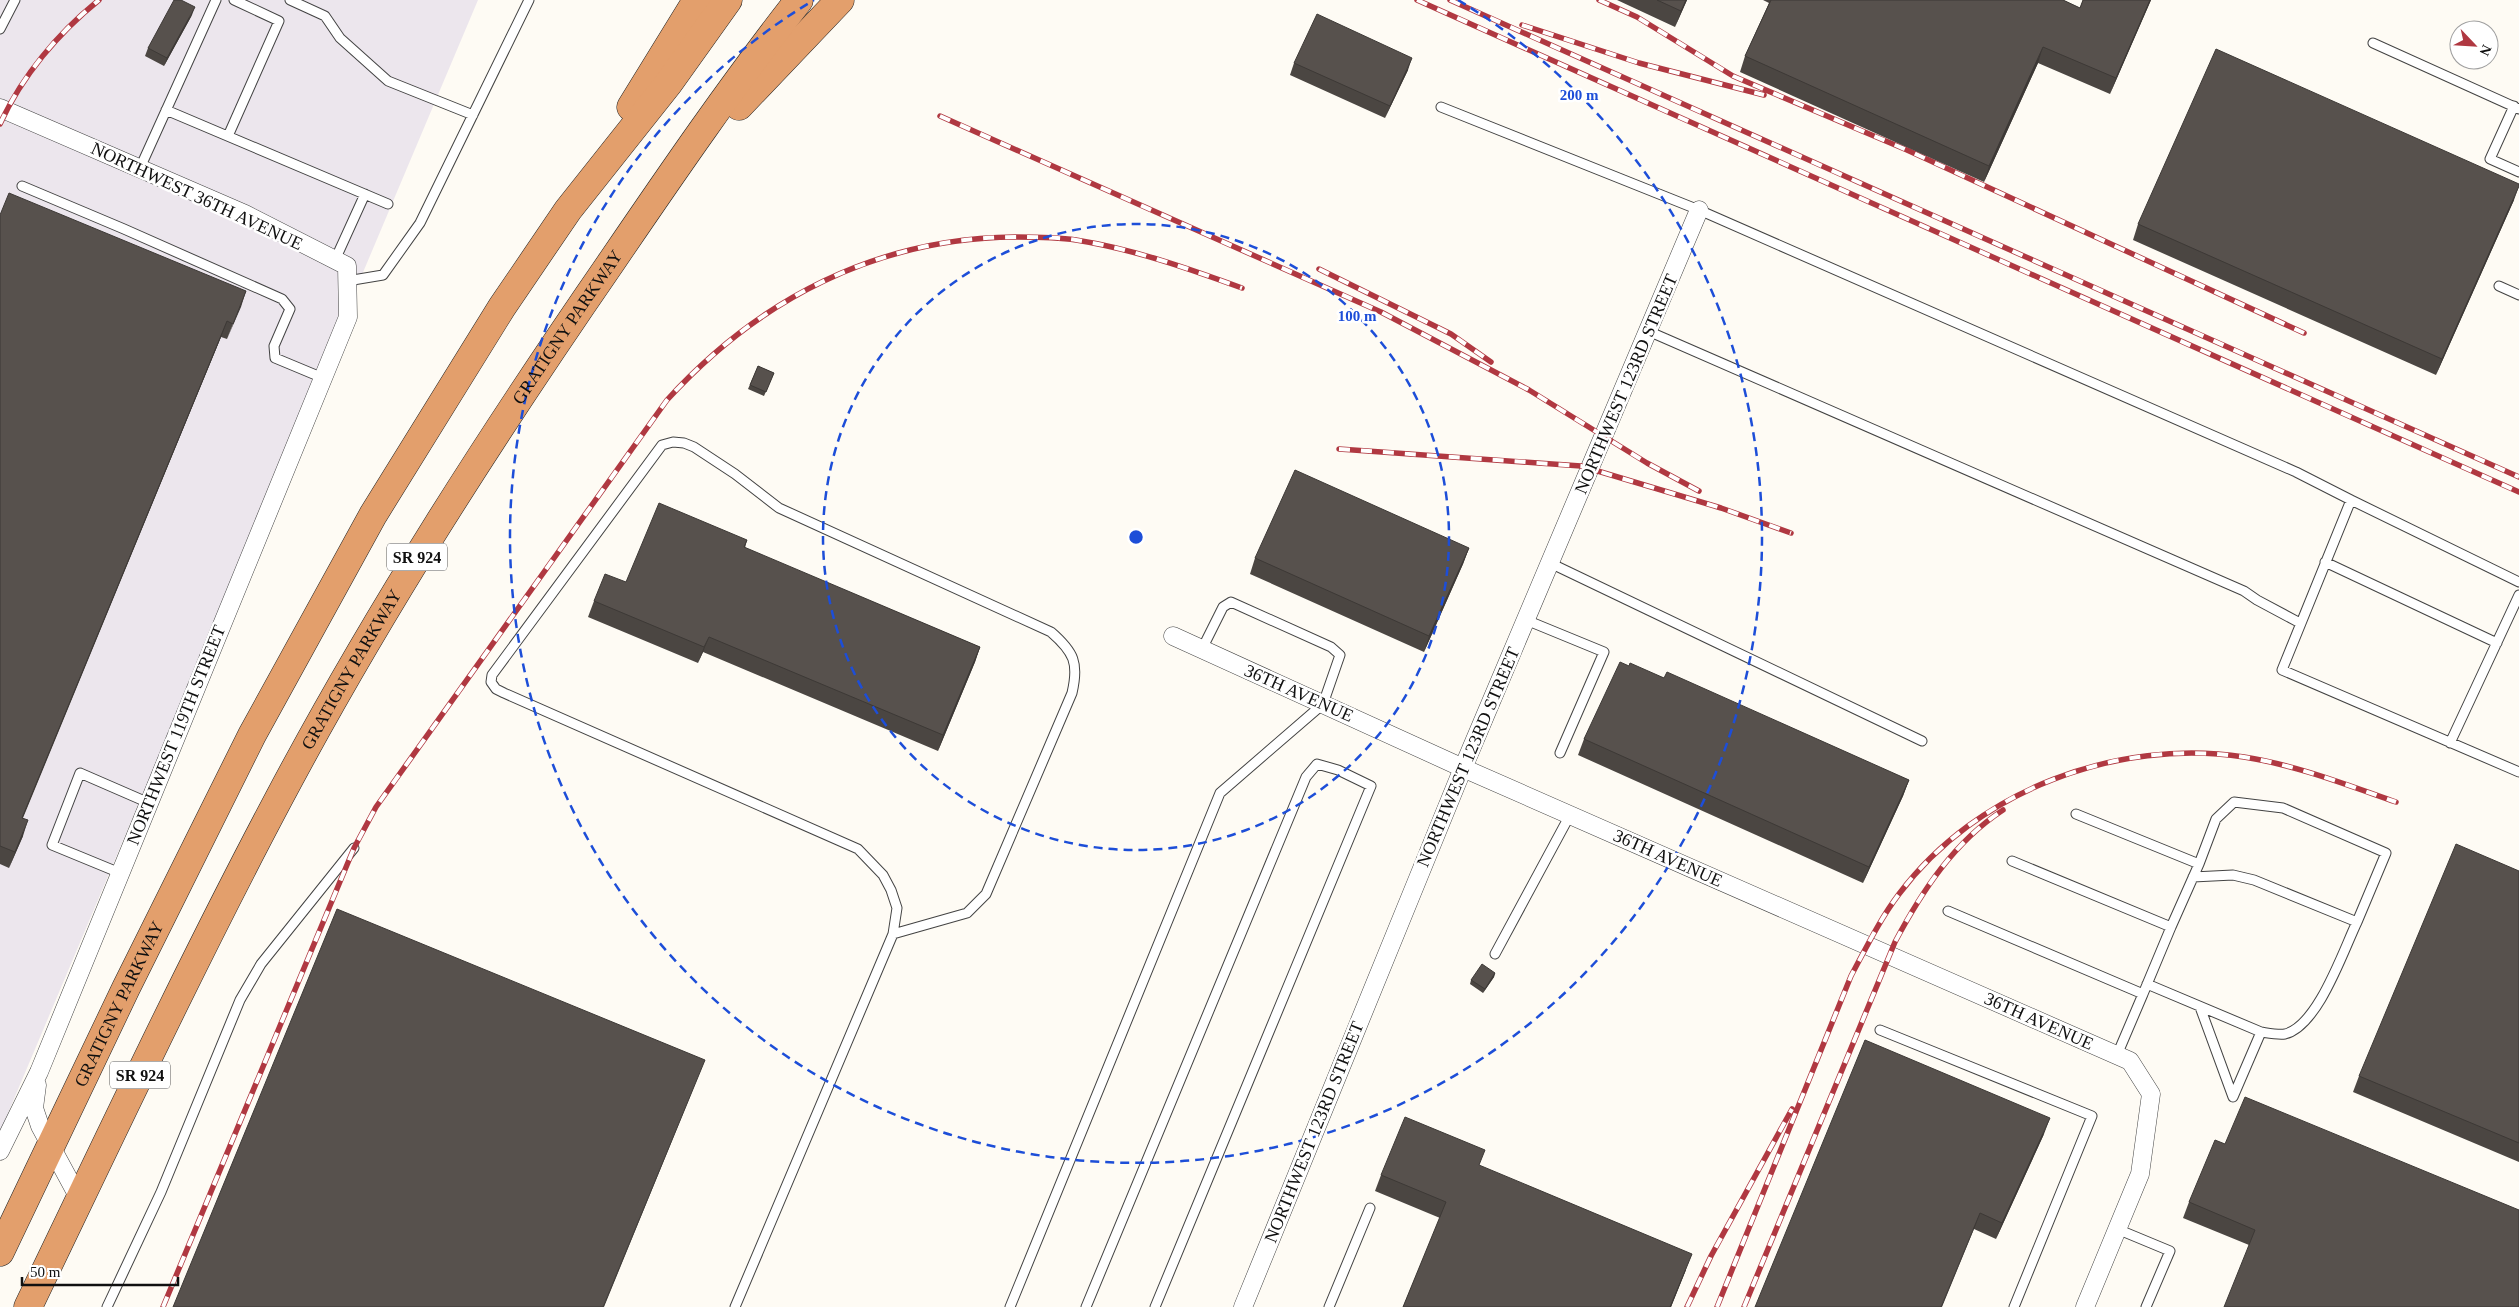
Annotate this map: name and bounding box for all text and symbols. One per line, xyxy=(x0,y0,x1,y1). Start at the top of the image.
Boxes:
north arrow xyxy=(2449,20,2499,70)
text: N xyxy=(2476,43,2494,58)
text: 200 m xyxy=(1560,87,1599,103)
street label: NORTHWEST 36TH AVENUE xyxy=(88,138,306,254)
street label: GRATIGNY PARKWAY xyxy=(508,246,626,408)
street label: NORTHWEST 123RD STREET xyxy=(1571,271,1681,497)
text: 100 m xyxy=(1338,308,1377,324)
centre of rings xyxy=(1127,528,1145,546)
road number: SR 924 xyxy=(387,544,447,570)
street label: GRATIGNY PARKWAY xyxy=(297,586,405,753)
street label: NORTHWEST 119TH STREET xyxy=(123,622,229,848)
street label: NORTHWEST 123RD STREET xyxy=(1413,644,1523,870)
street label: 36TH AVENUE xyxy=(1241,660,1357,726)
street label: 36TH AVENUE xyxy=(1610,825,1726,891)
street label: GRATIGNY PARKWAY xyxy=(70,918,168,1090)
street label: 36TH AVENUE xyxy=(1981,988,2097,1054)
street label: NORTHWEST 123RD STREET xyxy=(1260,1019,1368,1245)
road number: SR 924 xyxy=(110,1062,170,1088)
scale bar xyxy=(22,1254,179,1286)
text: 50 m xyxy=(30,1264,61,1280)

